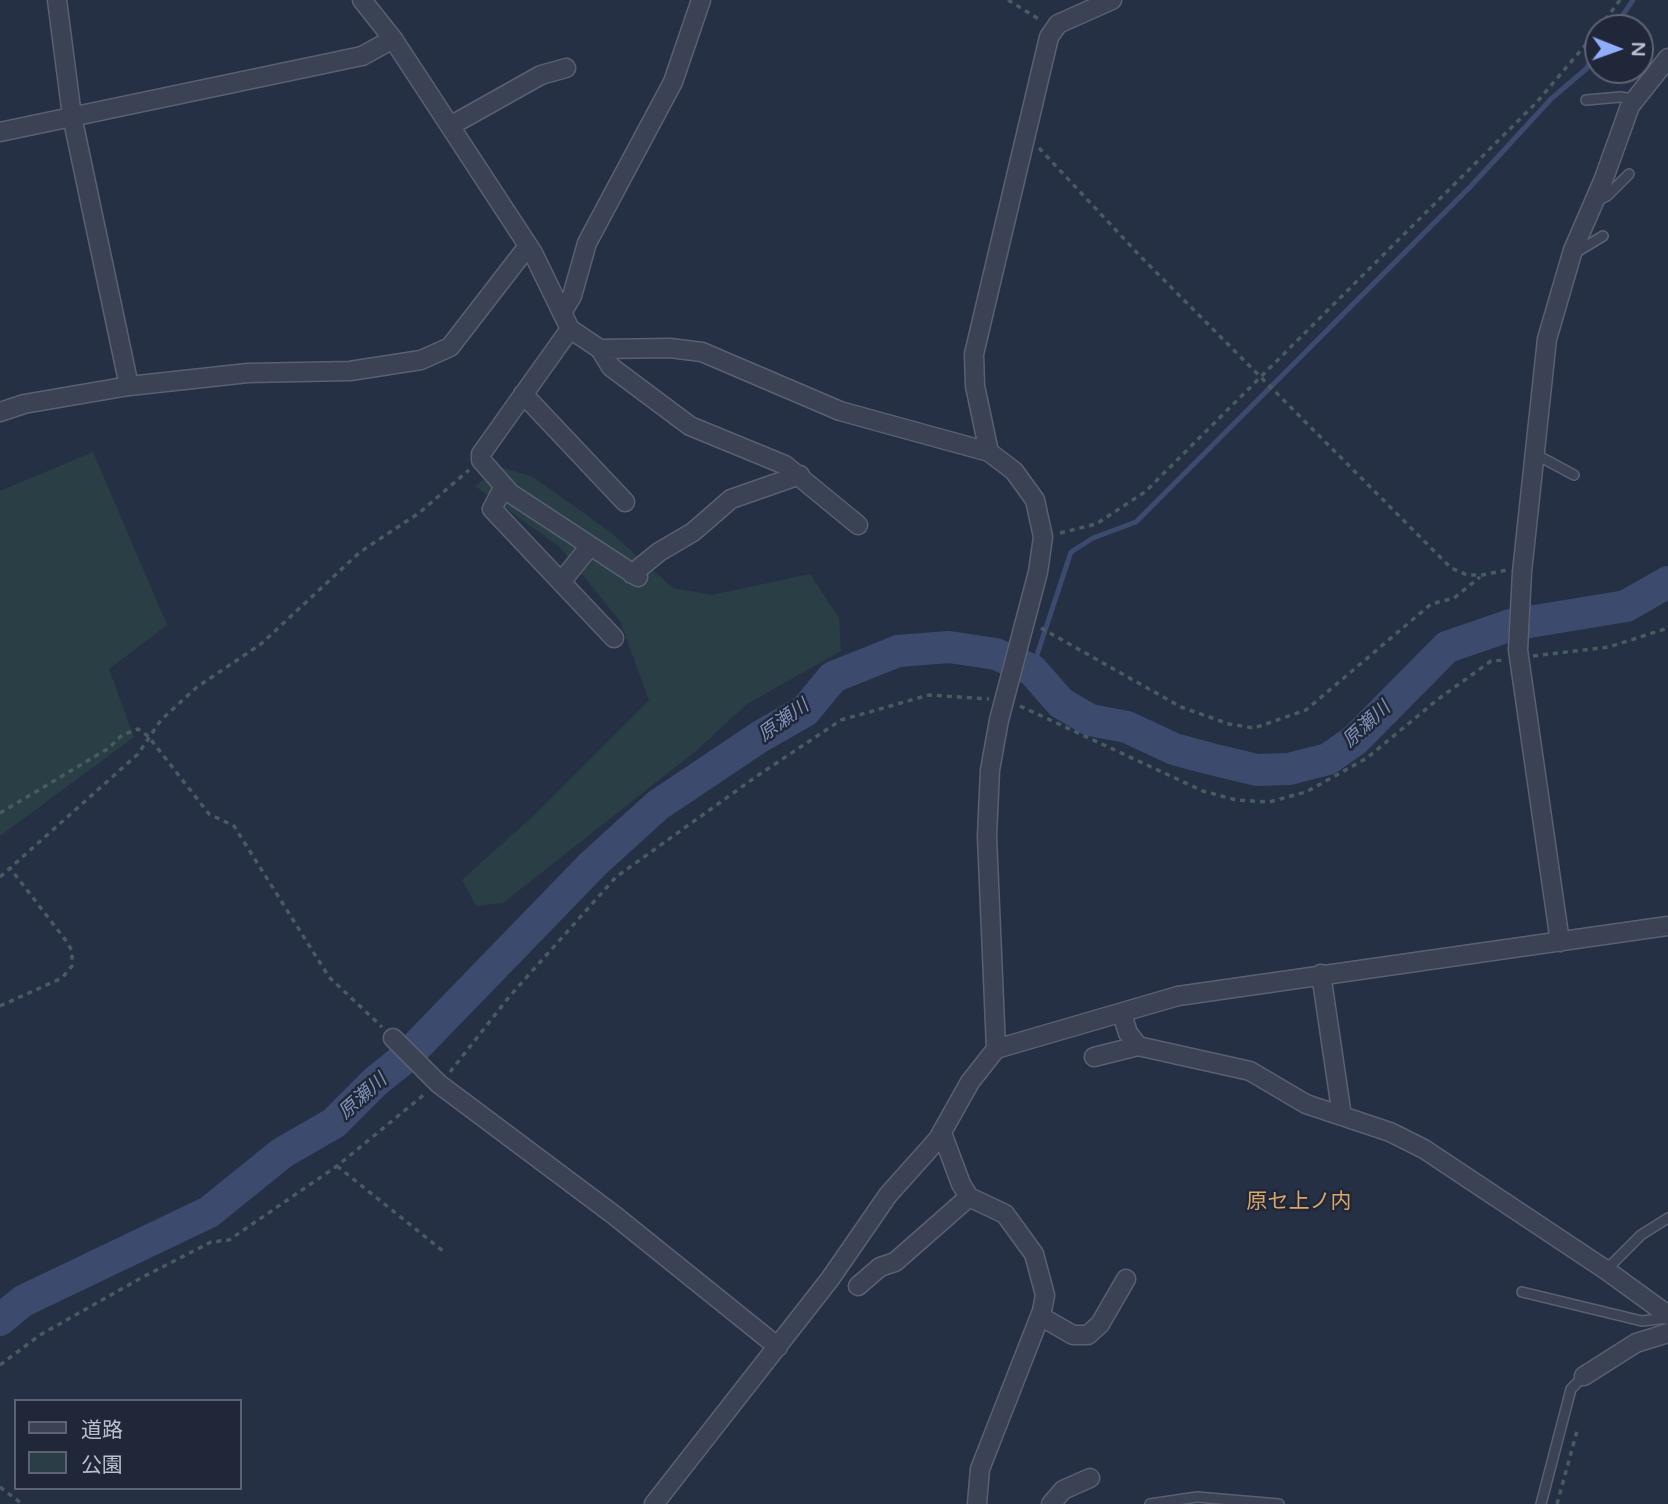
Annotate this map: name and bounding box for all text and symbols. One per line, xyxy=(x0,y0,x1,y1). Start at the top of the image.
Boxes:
north arrow xyxy=(1584,14,1654,84)
text: N xyxy=(1627,42,1649,57)
water label: 原瀬川 xyxy=(754,695,814,747)
water label: 原瀬川 xyxy=(1338,697,1396,753)
water label: 原瀬川 xyxy=(334,1069,392,1125)
district label: 原セ上ノ内 xyxy=(1247,1189,1351,1215)
legend xyxy=(14,1399,242,1490)
text: 道路 xyxy=(81,1418,123,1443)
text: 公園 xyxy=(81,1453,123,1478)

